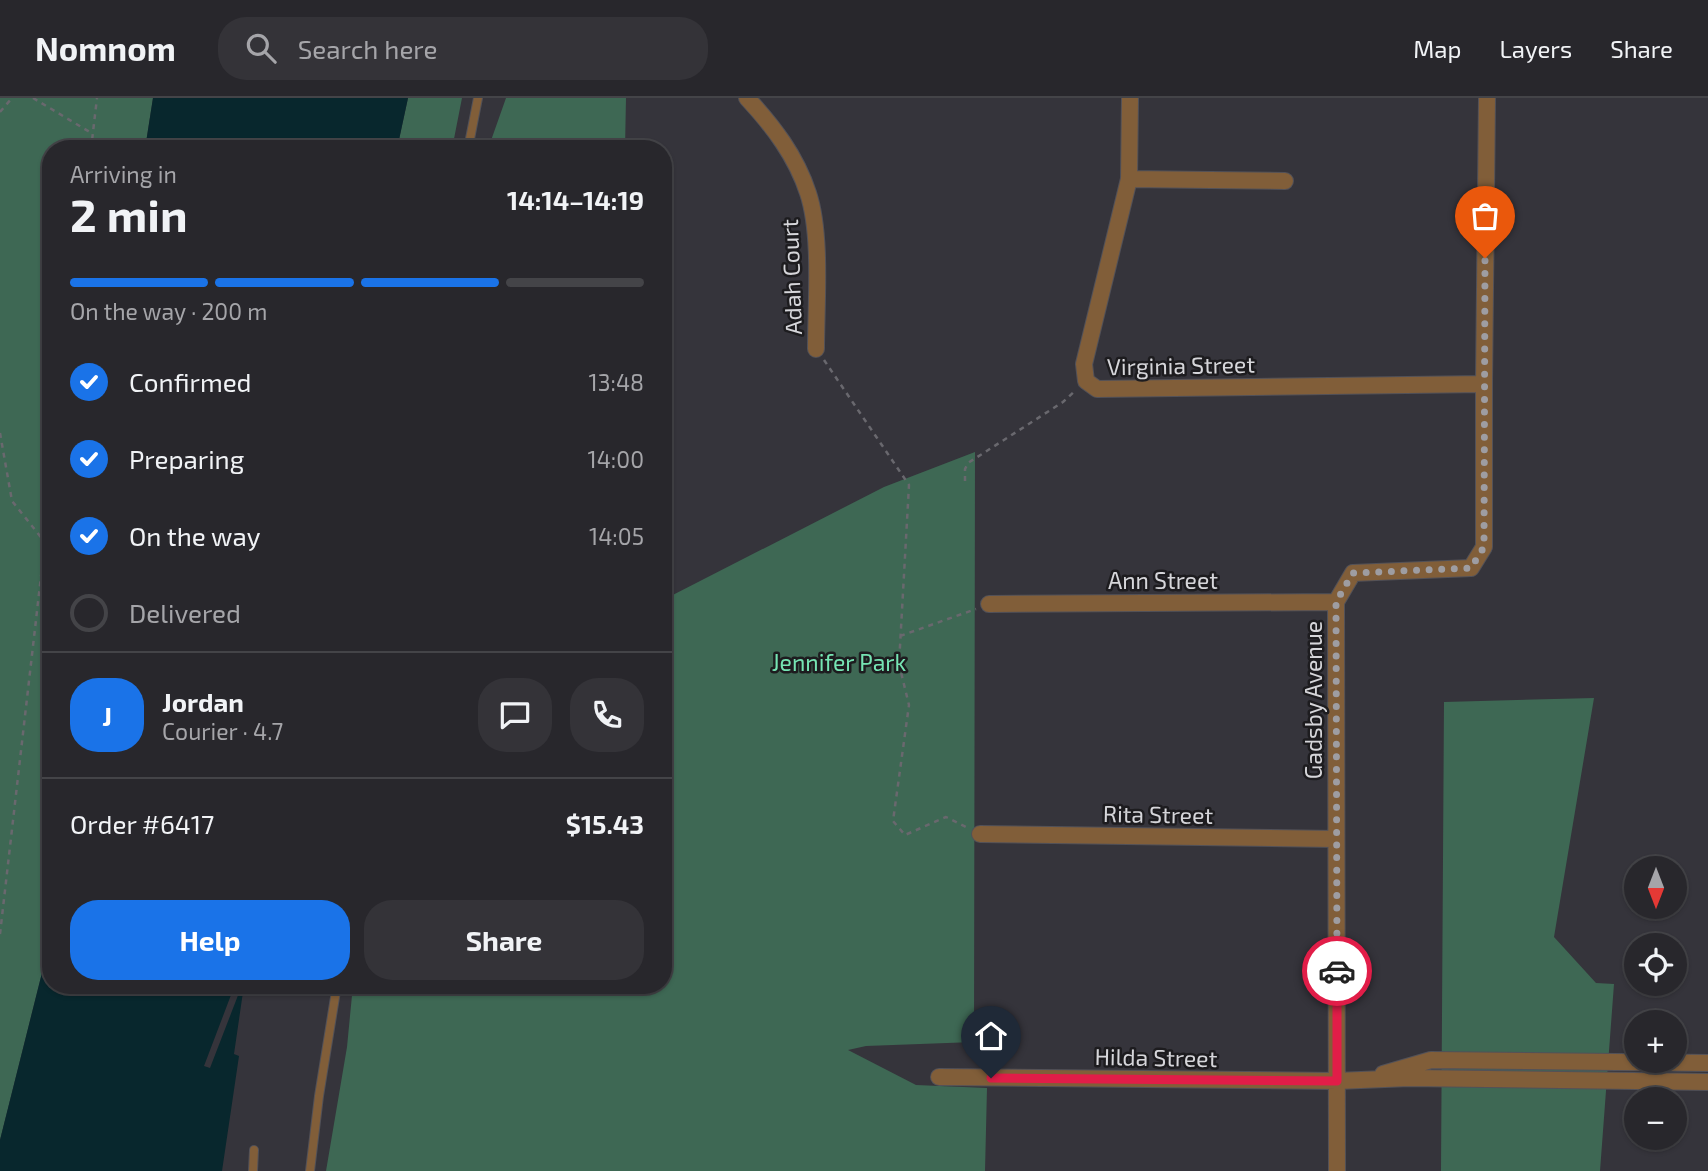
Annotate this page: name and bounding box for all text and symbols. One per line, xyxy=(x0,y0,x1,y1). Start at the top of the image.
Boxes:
search box xyxy=(218,17,708,80)
text: Nomnom xyxy=(35,28,176,68)
icon: search xyxy=(242,29,280,67)
text: Search here xyxy=(298,33,437,64)
text: Map xyxy=(1413,34,1461,63)
text: Layers xyxy=(1499,34,1572,63)
text: Share xyxy=(1610,34,1673,63)
text: Arriving in xyxy=(70,160,177,188)
text: 14:14–14:19 xyxy=(507,184,644,215)
text: 2 min xyxy=(70,186,188,241)
pin xyxy=(1455,186,1515,258)
icon: bag xyxy=(1466,197,1504,235)
street label: Adah Court xyxy=(775,218,807,335)
text: On the way · 200 m xyxy=(70,297,267,325)
street label: Virginia Street xyxy=(1107,350,1256,380)
icon: check xyxy=(70,363,108,401)
text: Confirmed xyxy=(129,366,252,397)
text: 13:48 xyxy=(589,368,644,396)
icon: check xyxy=(70,440,108,478)
text: Preparing xyxy=(129,443,244,474)
text: 14:00 xyxy=(588,445,644,473)
icon: check xyxy=(70,517,108,555)
text: On the way xyxy=(129,520,260,551)
text: 14:05 xyxy=(589,522,644,550)
street label: Ann Street xyxy=(1108,566,1218,594)
text: Delivered xyxy=(129,597,241,628)
street label: Gadsby Avenue xyxy=(1299,621,1327,779)
park label: Jennifer Park xyxy=(772,648,906,676)
button: chat xyxy=(478,678,552,752)
button: phone xyxy=(570,678,644,752)
text: Jordan xyxy=(162,686,244,717)
text: J xyxy=(102,700,112,731)
text: Courier · 4.7 xyxy=(162,717,283,745)
street label: Rita Street xyxy=(1103,799,1214,829)
text: Order #6417 xyxy=(70,808,214,839)
text: $15.43 xyxy=(566,808,644,839)
north arrow xyxy=(1624,856,1687,919)
map controls xyxy=(1624,856,1687,1150)
button: Help xyxy=(70,900,350,980)
button: Share xyxy=(364,900,644,980)
button: locate xyxy=(1624,933,1687,996)
courier xyxy=(1302,936,1372,1006)
icon: car xyxy=(1318,952,1356,990)
pin xyxy=(961,1006,1021,1078)
button: + xyxy=(1624,1010,1687,1073)
icon: home xyxy=(972,1017,1010,1055)
street label: Hilda Street xyxy=(1094,1042,1218,1072)
button: − xyxy=(1624,1087,1687,1150)

